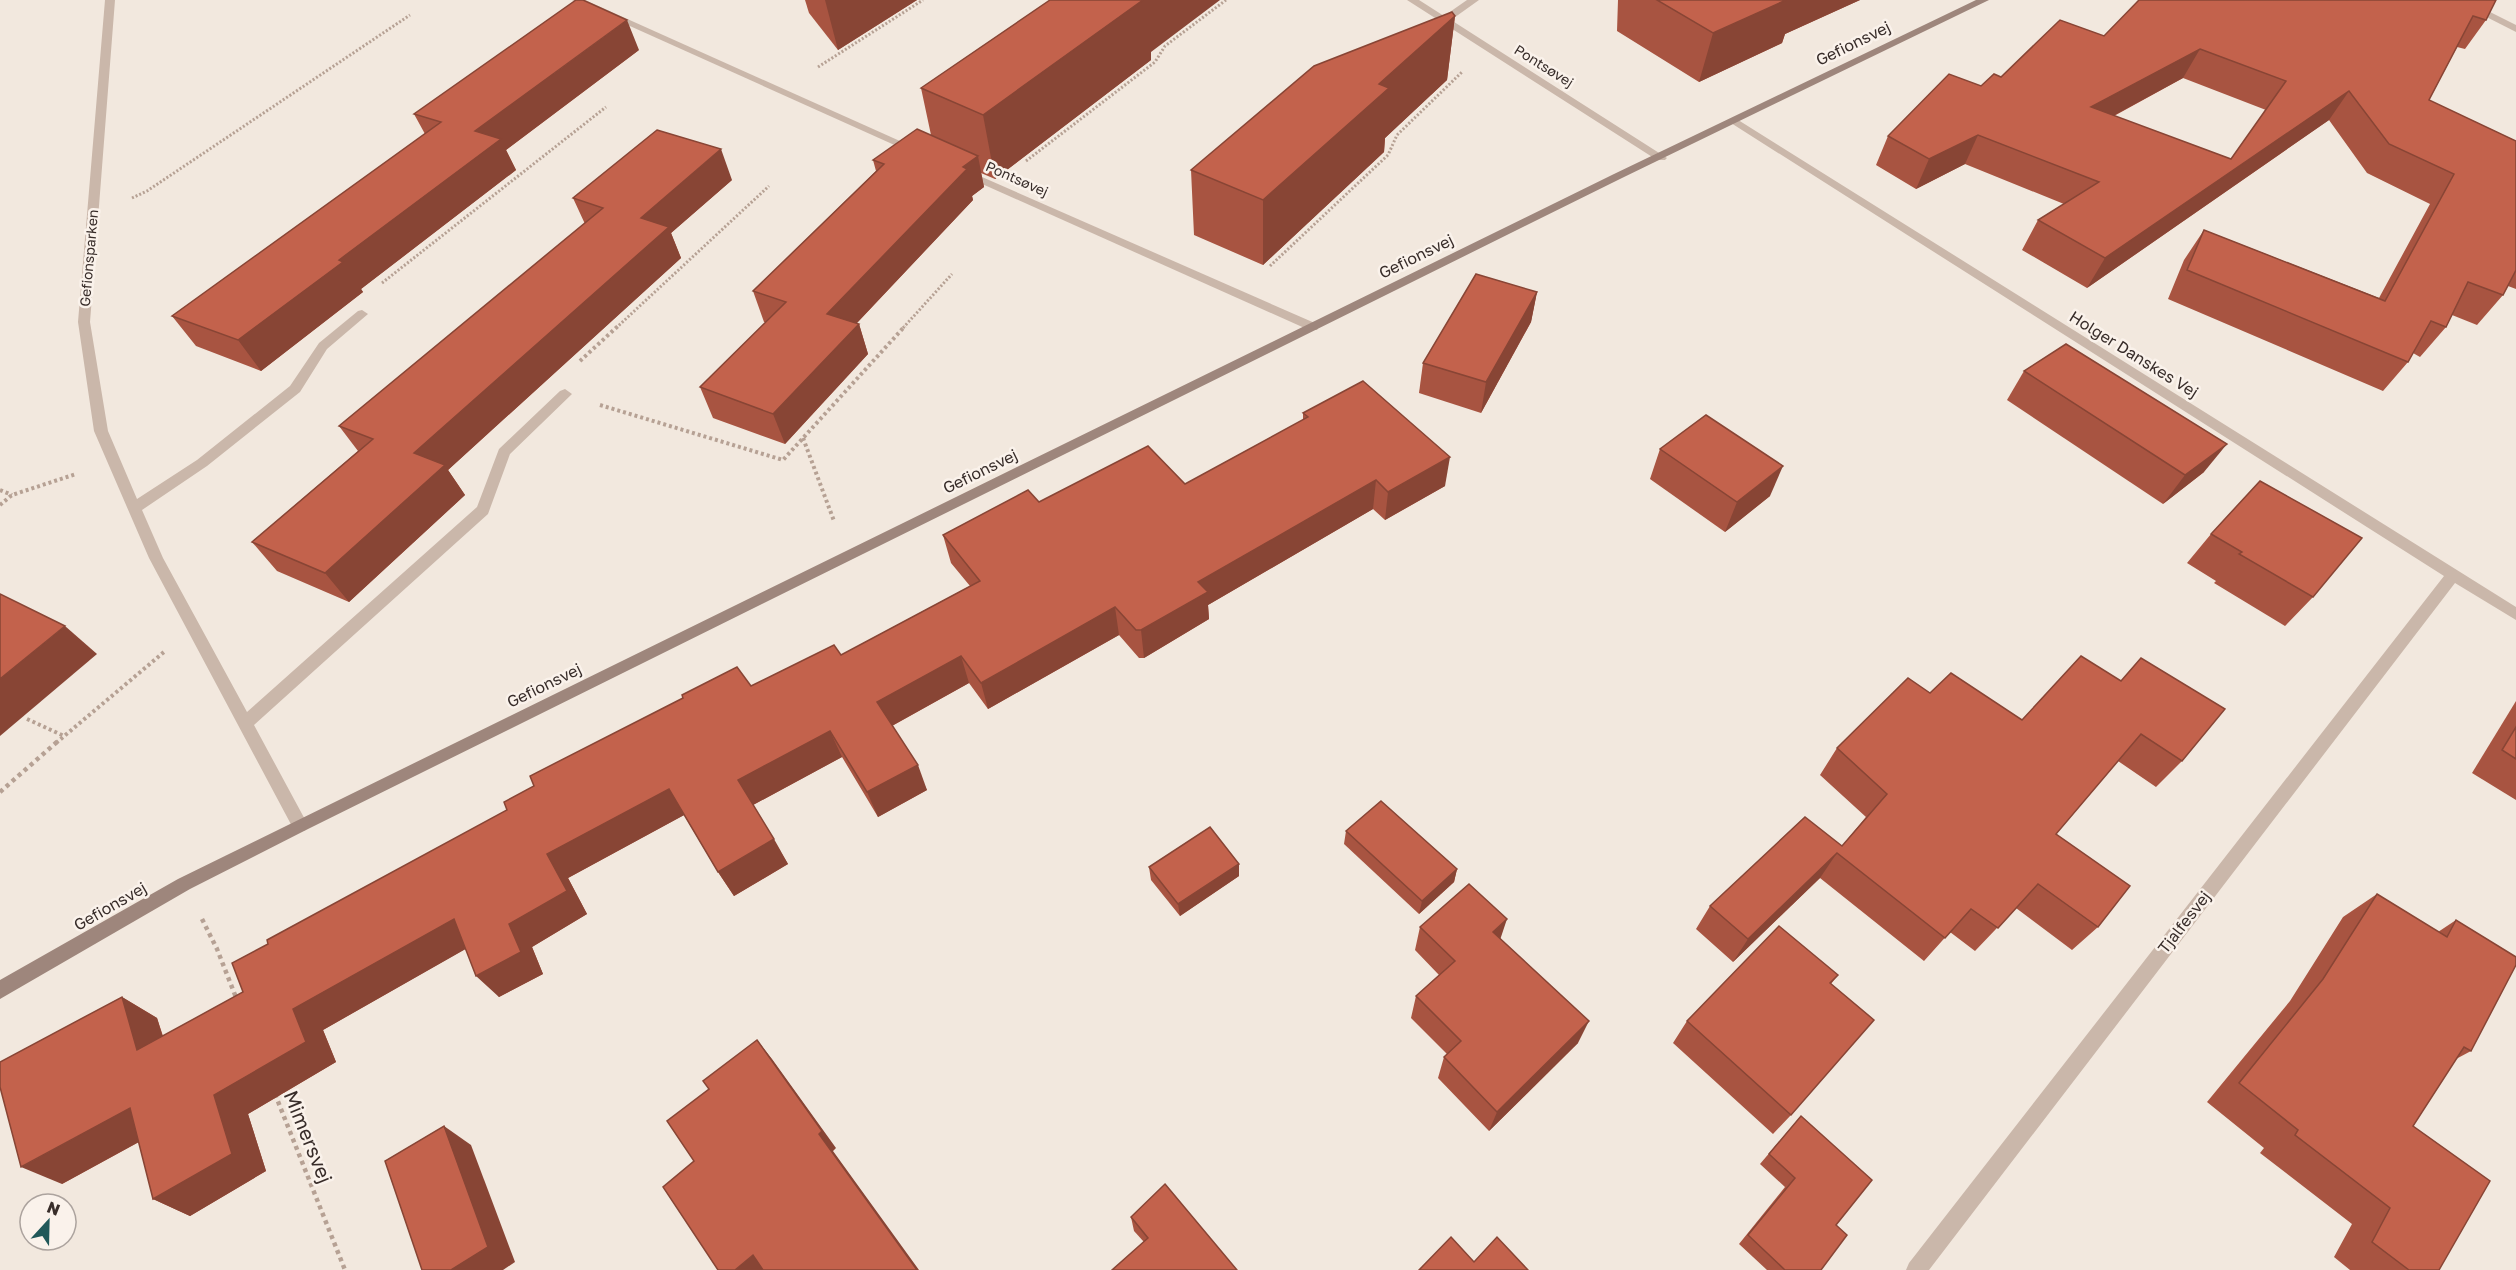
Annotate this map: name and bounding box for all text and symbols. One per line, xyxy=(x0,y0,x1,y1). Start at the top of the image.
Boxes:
street label: Gefionsvej xyxy=(1812,16,1894,70)
street label: Pontsøvej xyxy=(1512,41,1577,90)
street label: Pontsøvej xyxy=(983,157,1051,200)
street label: Gefionsparken xyxy=(76,209,101,307)
street label: Gefionsvej xyxy=(1375,229,1457,283)
street label: Holger Danskes Vej xyxy=(2066,306,2202,402)
street label: Gefionsvej xyxy=(939,444,1021,498)
street label: Gefionsvej xyxy=(503,658,585,712)
street label: Gefionsvej xyxy=(70,877,150,935)
street label: Tjalfesvej xyxy=(2153,887,2215,957)
street label: Mimersvej xyxy=(279,1087,338,1187)
north arrow xyxy=(18,1192,78,1252)
text: N xyxy=(44,1197,63,1220)

